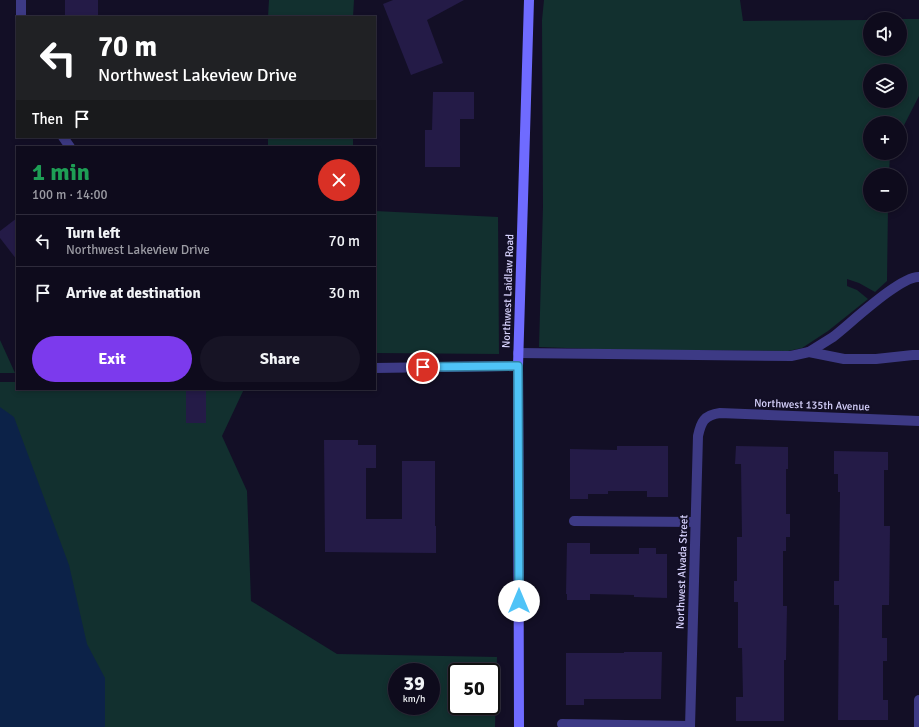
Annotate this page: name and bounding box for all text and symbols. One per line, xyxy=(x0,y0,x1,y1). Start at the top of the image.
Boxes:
map controls xyxy=(863,12,907,212)
button: sound xyxy=(863,12,907,56)
text: 70 m xyxy=(98,30,157,64)
icon: left xyxy=(32,32,84,84)
text: Northwest Lakeview Drive xyxy=(98,64,297,86)
button: layers xyxy=(863,64,907,108)
icon: arrive xyxy=(71,108,93,130)
text: Then xyxy=(32,110,63,128)
button: + xyxy=(863,116,907,160)
text: 1 min xyxy=(32,157,90,187)
button: close xyxy=(318,159,360,201)
button: − xyxy=(863,168,907,212)
text: 100 m · 14:00 xyxy=(32,187,108,203)
text: Turn left xyxy=(66,224,120,242)
icon: left xyxy=(32,230,54,252)
text: 70 m xyxy=(329,232,360,250)
street label: Northwest Laidlaw Road xyxy=(500,234,516,348)
text: Northwest Lakeview Drive xyxy=(66,242,210,258)
icon: arrive xyxy=(32,282,54,304)
text: Arrive at destination xyxy=(66,284,201,302)
text: 30 m xyxy=(329,284,360,302)
button: Exit xyxy=(32,336,192,382)
button: Share xyxy=(200,336,360,382)
pin xyxy=(406,350,440,384)
icon: arrive xyxy=(412,356,434,378)
street label: Northwest 135th Avenue xyxy=(754,396,870,414)
street label: Northwest Alvada Street xyxy=(674,515,690,629)
position arrow xyxy=(498,580,540,622)
speed limit sign: 50 xyxy=(448,663,500,715)
text: 39 xyxy=(403,671,425,696)
text: km/h xyxy=(403,693,425,705)

